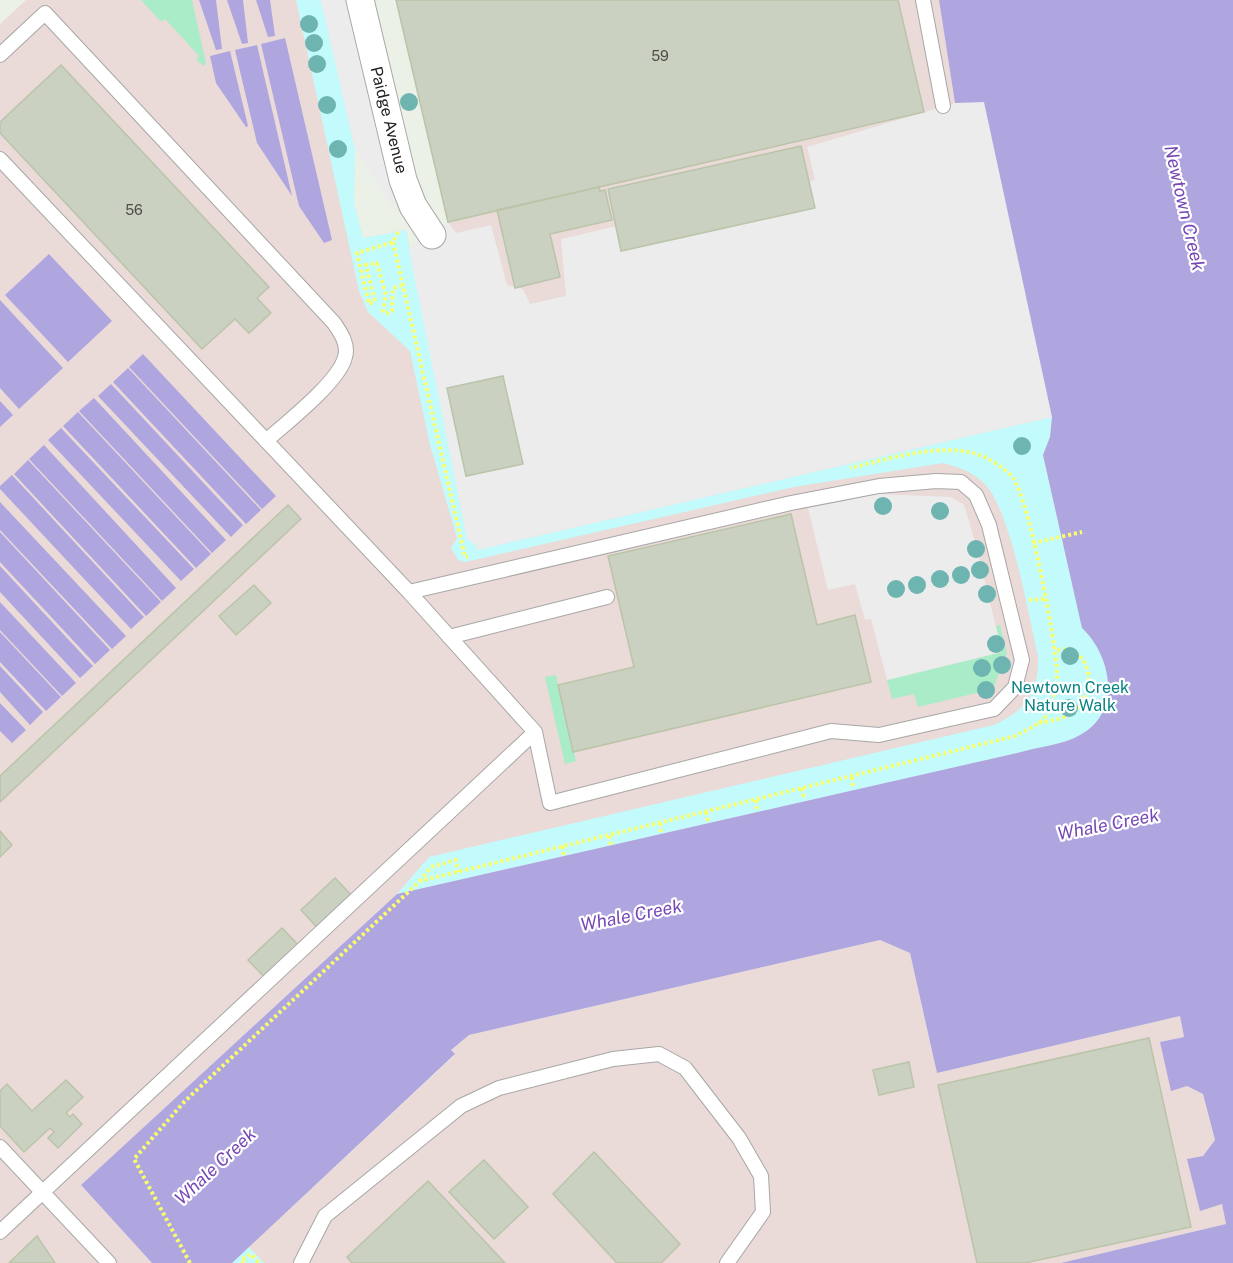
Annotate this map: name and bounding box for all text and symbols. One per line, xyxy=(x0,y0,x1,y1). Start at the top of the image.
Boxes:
house number: 59 xyxy=(651,48,669,64)
street label: Paidge Avenue xyxy=(366,64,412,176)
water label: Newtown Creek xyxy=(1160,143,1210,273)
house number: 56 xyxy=(125,202,143,218)
park label: Newtown Creek Nature Walk xyxy=(1011,678,1129,715)
water label: Whale Creek xyxy=(1055,804,1161,844)
water label: Whale Creek xyxy=(578,895,684,935)
water label: Whale Creek xyxy=(170,1123,260,1209)

